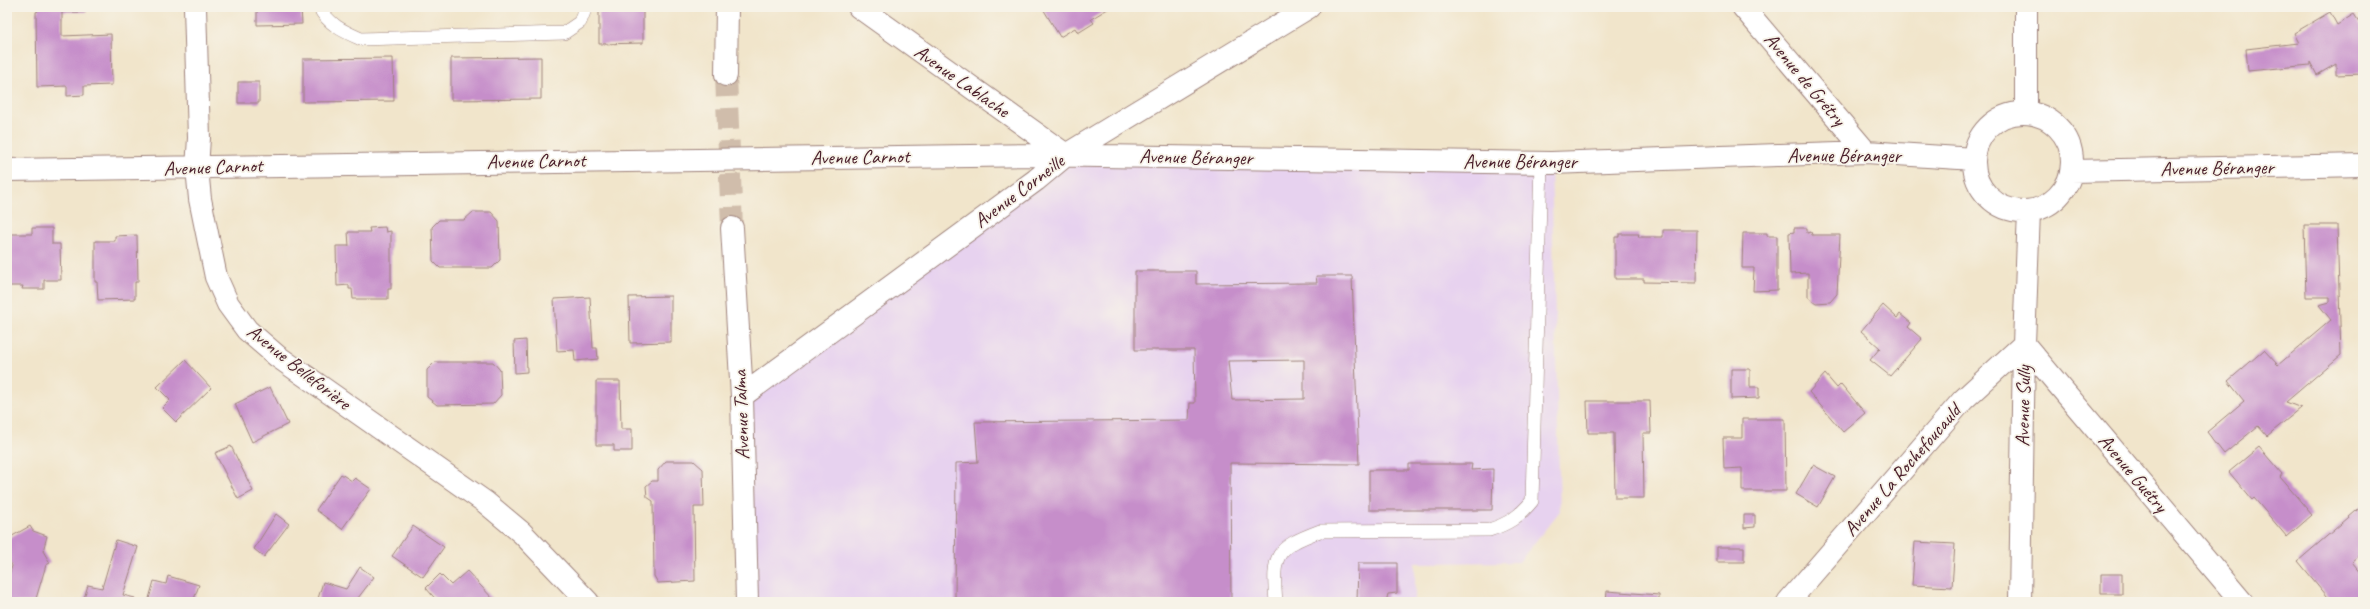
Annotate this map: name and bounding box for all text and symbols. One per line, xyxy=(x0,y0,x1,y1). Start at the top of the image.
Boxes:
street label: Avenue de Grétry xyxy=(1759,27,1853,132)
street label: Avenue Lablache xyxy=(909,39,1016,124)
street label: Avenue Béranger xyxy=(1787,143,1902,168)
street label: Avenue Carnot xyxy=(810,144,912,170)
street label: Avenue Béranger xyxy=(1139,144,1255,171)
street label: Avenue Carnot xyxy=(486,148,588,174)
street label: Avenue Corneille xyxy=(969,148,1070,233)
street label: Avenue Béranger xyxy=(1463,149,1578,174)
street label: Avenue Carnot xyxy=(163,153,265,181)
street label: Avenue Béranger xyxy=(2160,154,2276,181)
street label: Avenue Belleforière xyxy=(242,319,357,416)
street label: Avenue Sully xyxy=(2010,364,2036,447)
street label: Avenue Talma xyxy=(727,368,755,460)
street label: Avenue La Rochefoucauld xyxy=(1838,396,1968,541)
street label: Avenue Guétry xyxy=(2093,429,2175,519)

